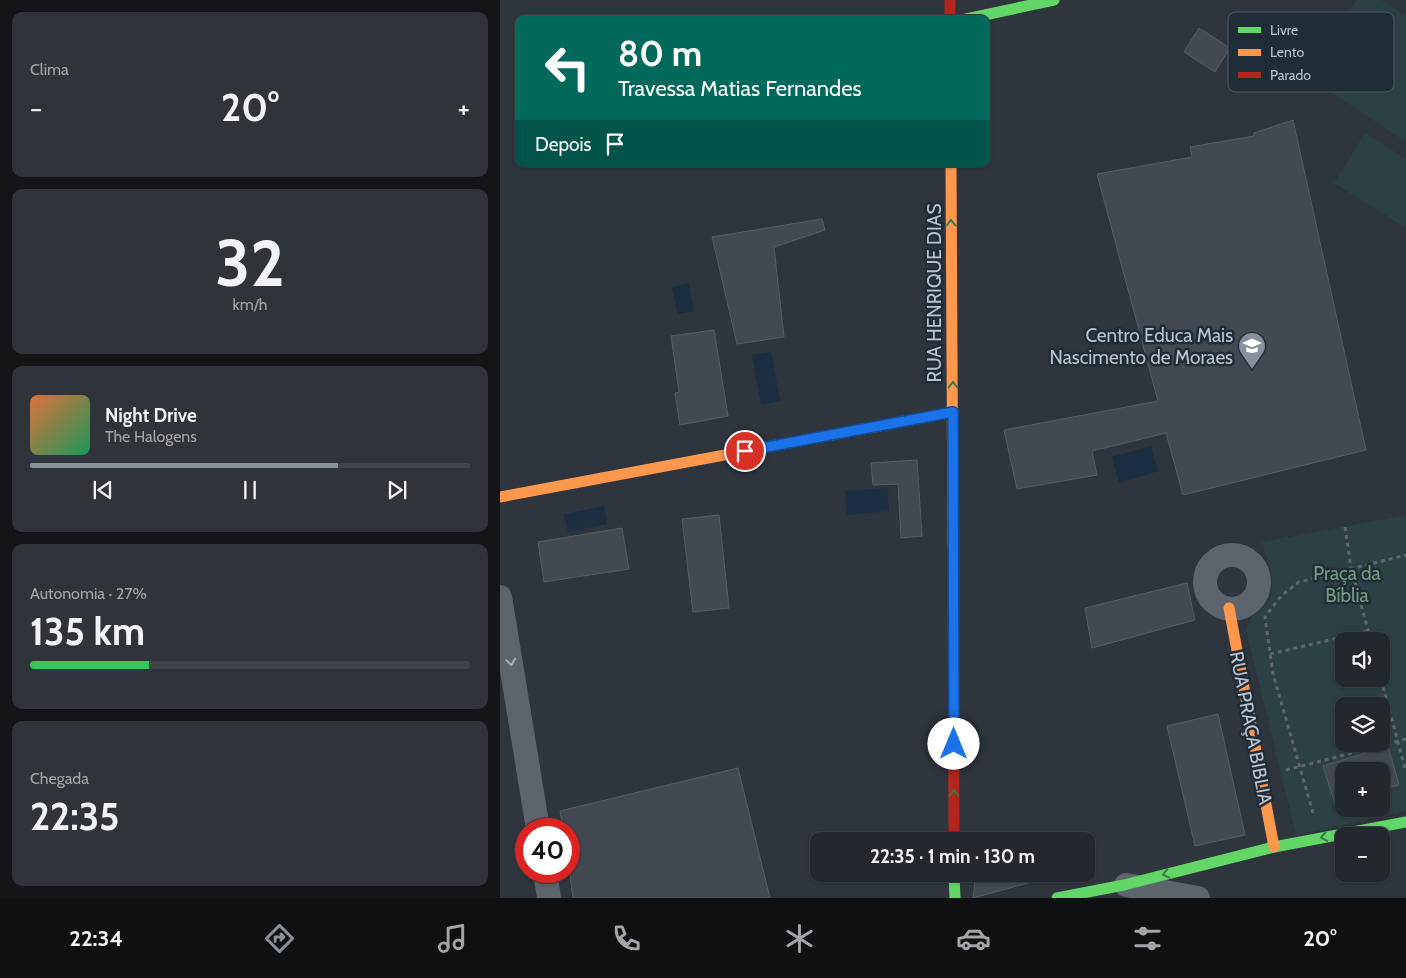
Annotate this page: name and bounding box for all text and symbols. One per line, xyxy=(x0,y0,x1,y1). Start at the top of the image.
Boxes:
legend xyxy=(1228,12,1394,92)
text: Livre xyxy=(1270,21,1298,39)
text: 80 m xyxy=(618,32,702,75)
icon: left xyxy=(535,35,600,100)
text: Lento xyxy=(1270,43,1304,61)
text: Clima xyxy=(30,60,69,79)
text: Parado xyxy=(1270,66,1311,84)
text: Travessa Matias Fernandes xyxy=(618,75,862,102)
text: 20° xyxy=(221,84,279,131)
text: − xyxy=(30,91,42,125)
text: + xyxy=(458,91,470,125)
icon: arrive xyxy=(601,130,629,158)
text: Depois xyxy=(535,133,591,156)
street label: RUA HENRIQUE DIAS xyxy=(923,203,946,383)
one-way arrow xyxy=(946,218,956,226)
text: 32 xyxy=(215,223,285,302)
text: km/h xyxy=(232,295,268,314)
place label: Centro Educa Mais Nascimento de Moraes xyxy=(1049,324,1233,369)
school or university icon: Centro Educa Mais Nascimento de Moraes xyxy=(1237,331,1267,370)
one-way arrow xyxy=(948,381,958,388)
text: Night Drive xyxy=(105,404,197,427)
text: The Halogens xyxy=(105,427,197,446)
pin xyxy=(724,430,766,472)
icon: arrive xyxy=(731,437,759,465)
icon: previous xyxy=(89,476,117,504)
icon: pause xyxy=(236,476,264,504)
icon: next xyxy=(383,476,411,504)
park label: Praça da Bíblia xyxy=(1313,562,1381,607)
text: Autonomia · 27% xyxy=(30,584,147,603)
text: 135 km xyxy=(30,608,145,655)
map controls xyxy=(1335,632,1390,882)
button: sound xyxy=(1335,632,1390,687)
street label: RUA PRAÇA BIBLIA xyxy=(1225,649,1277,807)
one-way arrow xyxy=(505,658,515,667)
button: layers xyxy=(1335,697,1390,752)
position arrow xyxy=(927,717,979,769)
button: + xyxy=(1335,762,1390,817)
text: Chegada xyxy=(30,769,89,788)
one-way arrow xyxy=(949,788,959,796)
text: 22:35 xyxy=(30,793,120,840)
speed limit sign: 40 xyxy=(515,818,580,883)
button: − xyxy=(1335,827,1390,882)
one-way arrow xyxy=(1319,832,1328,842)
text: 22:35 · 1 min · 130 m xyxy=(870,845,1035,868)
one-way arrow xyxy=(1162,869,1170,879)
icon: directions xyxy=(262,921,297,956)
icon: music xyxy=(435,921,470,956)
icon: phone xyxy=(609,921,644,956)
icon: climate xyxy=(782,921,817,956)
icon: car xyxy=(956,921,991,956)
icon: filters xyxy=(1130,921,1165,956)
text: 22:34 xyxy=(69,925,123,952)
text: 20° xyxy=(1303,925,1337,952)

